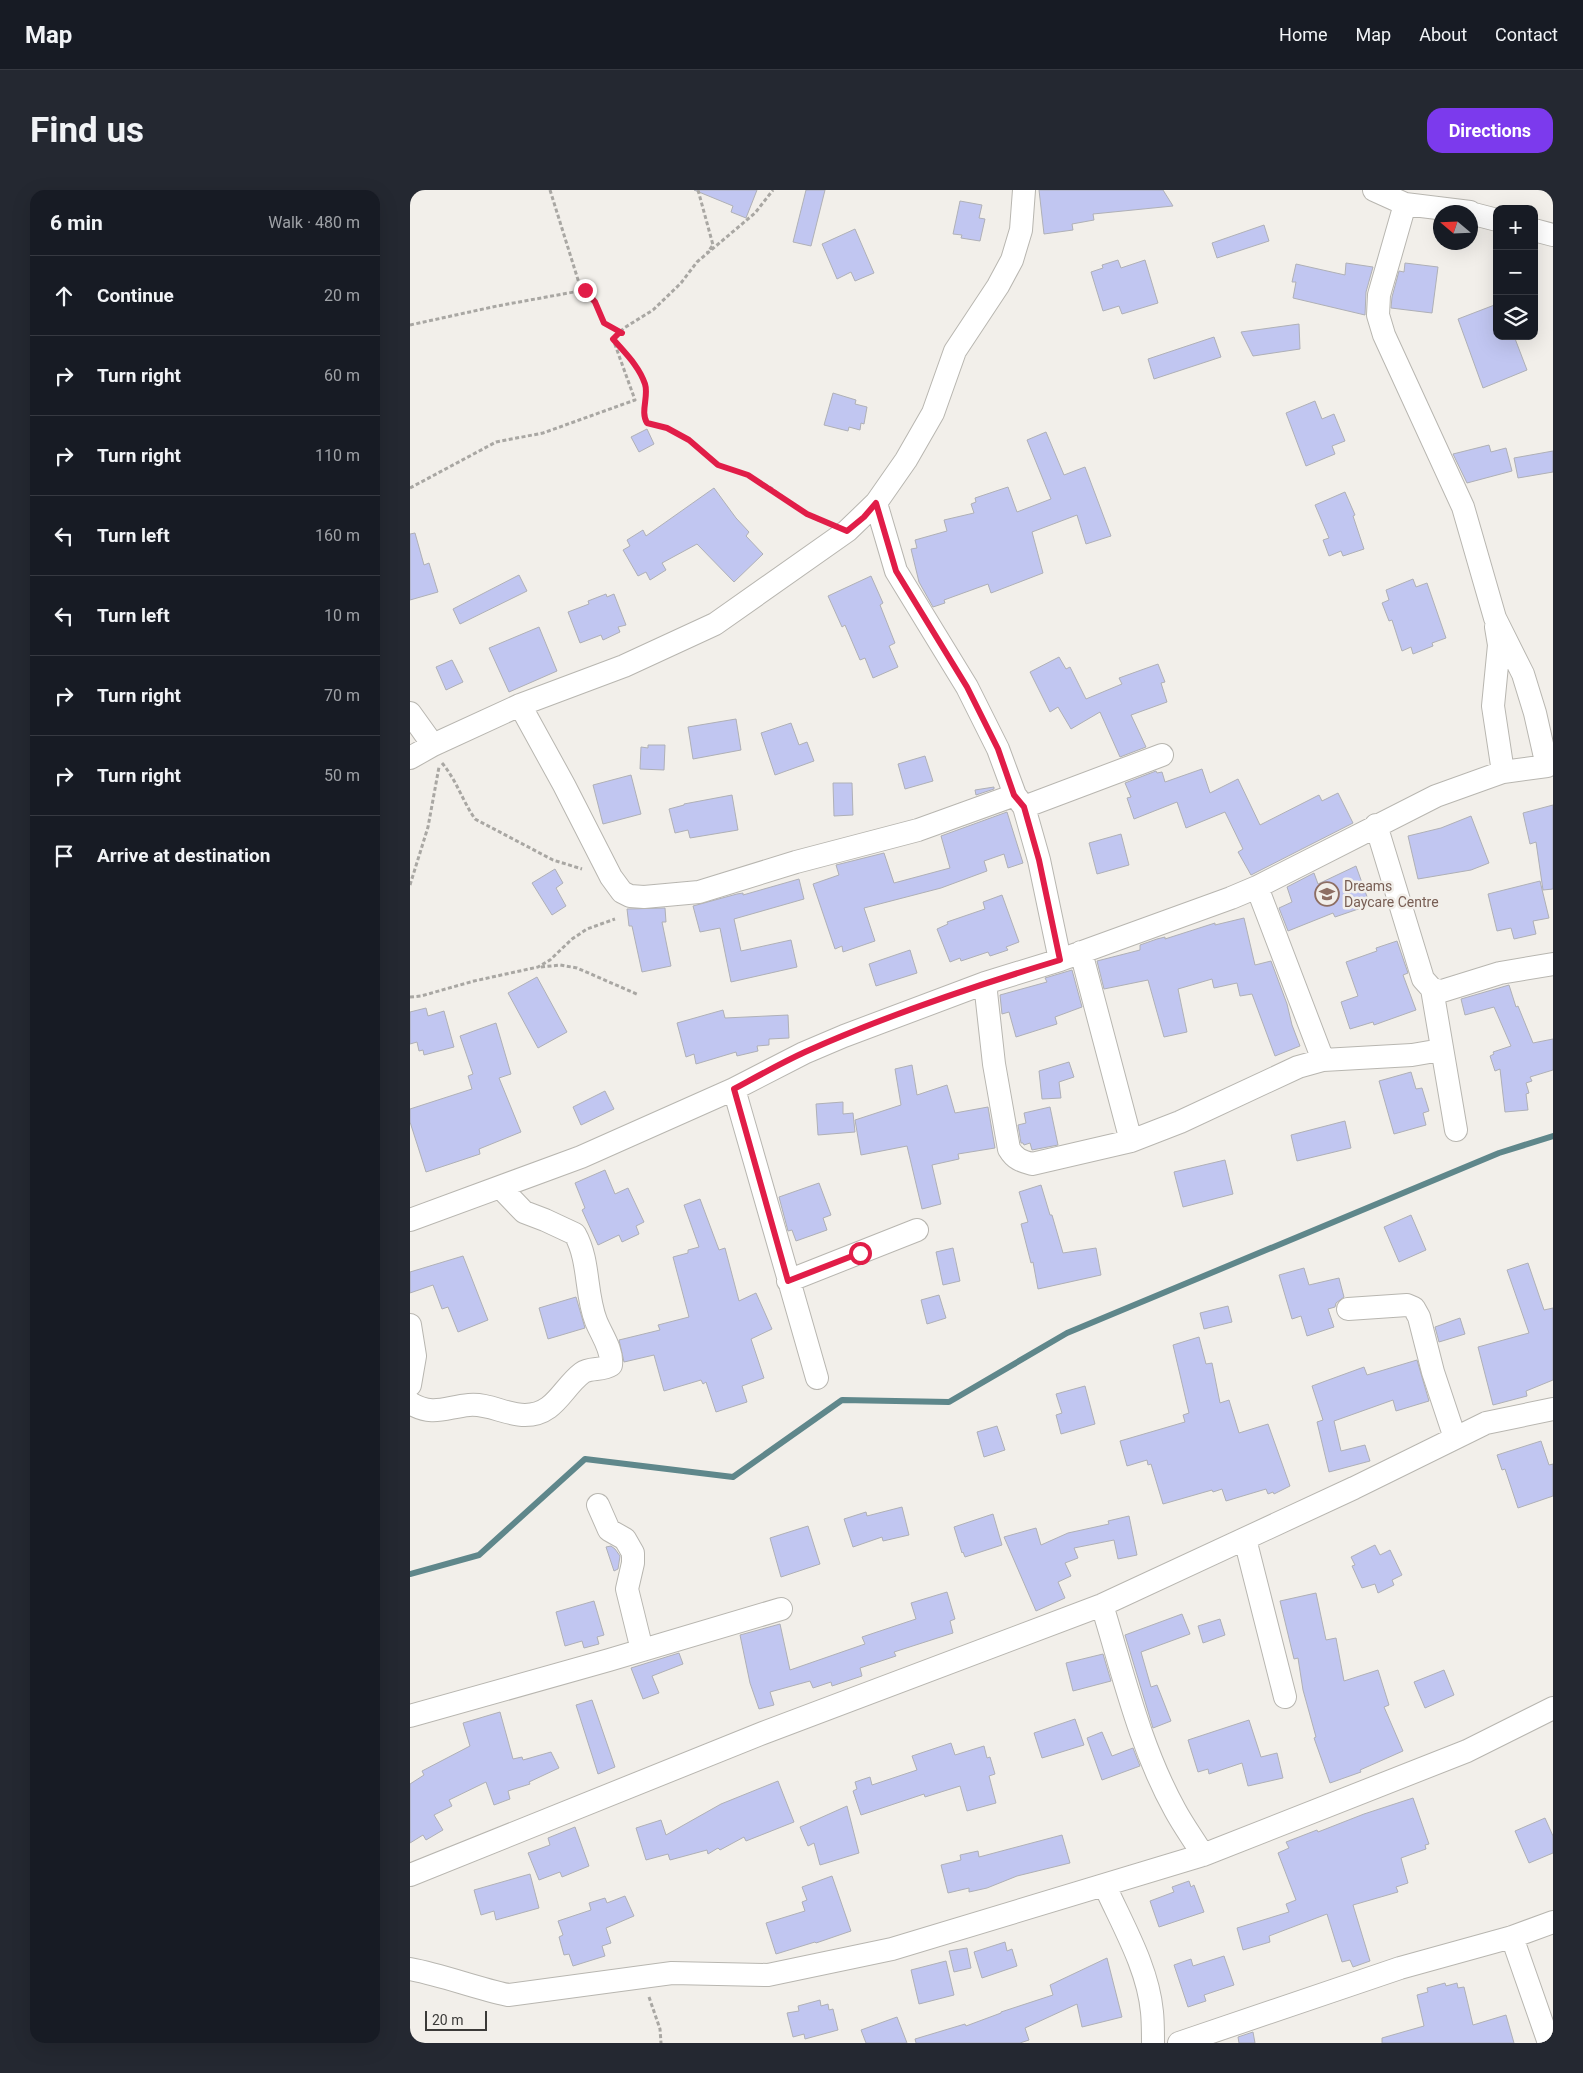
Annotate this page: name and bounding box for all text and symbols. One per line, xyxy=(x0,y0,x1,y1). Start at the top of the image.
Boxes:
text: Map xyxy=(25,21,72,49)
text: Home xyxy=(1279,24,1328,45)
text: Map xyxy=(1356,24,1391,45)
text: About xyxy=(1419,24,1467,45)
text: Contact xyxy=(1495,24,1558,45)
button: Directions xyxy=(1427,108,1553,153)
text: Find us xyxy=(30,110,144,151)
north arrow xyxy=(1433,205,1478,250)
map controls xyxy=(1493,205,1538,340)
button: + xyxy=(1493,205,1538,250)
text: 6 min xyxy=(50,211,103,235)
text: Walk · 480 m xyxy=(268,213,360,232)
button: − xyxy=(1493,250,1538,295)
route end xyxy=(574,279,597,302)
icon: ahead xyxy=(50,282,78,310)
text: Continue xyxy=(97,284,174,307)
text: 20 m xyxy=(324,286,360,305)
button: layers xyxy=(1493,295,1538,340)
icon: right xyxy=(50,362,78,390)
text: Turn right xyxy=(97,364,181,387)
text: 60 m xyxy=(324,366,360,385)
icon: right xyxy=(50,442,78,470)
text: Turn right xyxy=(97,444,181,467)
text: 110 m xyxy=(315,446,360,465)
icon: left xyxy=(50,522,78,550)
text: Turn left xyxy=(97,524,170,547)
text: 160 m xyxy=(315,526,360,545)
icon: left xyxy=(50,602,78,630)
text: Turn left xyxy=(97,604,170,627)
text: 10 m xyxy=(324,606,360,625)
icon: right xyxy=(50,682,78,710)
text: Turn right xyxy=(97,684,181,707)
text: 70 m xyxy=(324,686,360,705)
icon: right xyxy=(50,762,78,790)
text: Turn right xyxy=(97,764,181,787)
text: 50 m xyxy=(324,766,360,785)
icon: arrive xyxy=(50,842,78,870)
text: Arrive at destination xyxy=(97,844,270,867)
place label: Dreams Daycare Centre xyxy=(1344,878,1439,910)
school or university icon: Dreams Daycare Centre xyxy=(1314,881,1340,907)
route start xyxy=(849,1242,872,1265)
scale bar xyxy=(425,2008,488,2031)
text: 20 m xyxy=(432,2012,464,2028)

